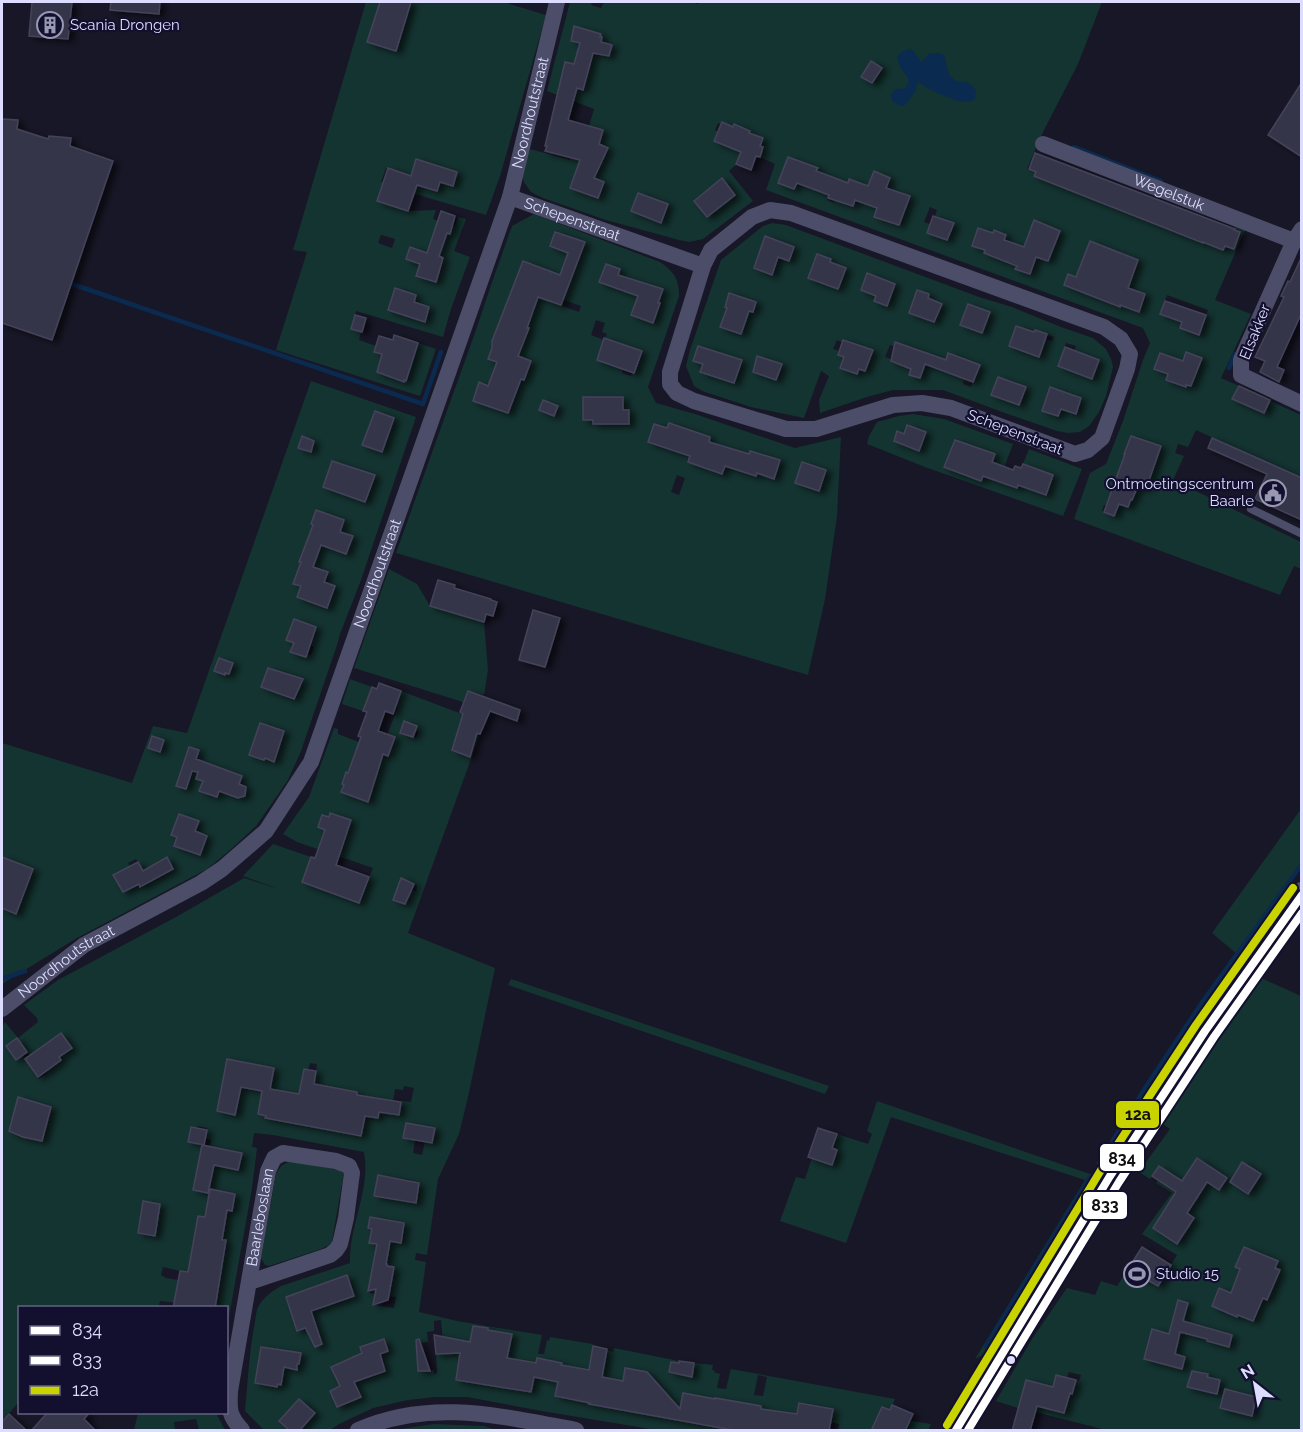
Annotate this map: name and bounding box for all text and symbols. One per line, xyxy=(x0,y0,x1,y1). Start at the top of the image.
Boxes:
building icon: Scania Drongen xyxy=(35,10,65,40)
place label: Scania Drongen xyxy=(70,16,180,34)
street label: Noordhoutstraat xyxy=(508,55,552,170)
street label: Wegelstuk xyxy=(1131,171,1207,215)
street label: Schepenstraat xyxy=(522,194,623,245)
street label: Elsakker xyxy=(1236,301,1275,362)
street label: Schepenstraat xyxy=(965,406,1065,458)
place label: Ontmoetingscentrum Baarle xyxy=(1105,475,1254,510)
public building icon: Ontmoetingscentrum Baarle xyxy=(1258,478,1288,508)
street label: Noordhoutstraat xyxy=(350,517,405,630)
street label: Noordhoutstraat xyxy=(14,922,117,1002)
line badge: 12a xyxy=(1115,1100,1160,1129)
text: 12a xyxy=(1125,1105,1151,1124)
line badge: 834 xyxy=(1099,1143,1145,1172)
text: 834 xyxy=(1108,1149,1136,1168)
street label: Baarleboslaan xyxy=(243,1167,277,1268)
line badge: 833 xyxy=(1082,1191,1128,1220)
text: 833 xyxy=(1091,1196,1119,1215)
sports icon: Studio 15 xyxy=(1122,1259,1152,1289)
place label: Studio 15 xyxy=(1156,1265,1219,1283)
legend xyxy=(18,1306,228,1414)
text: 834 xyxy=(72,1319,102,1340)
text: 833 xyxy=(72,1349,102,1370)
unlabelled marker xyxy=(1005,1354,1017,1366)
north arrow xyxy=(1225,1354,1285,1414)
text: N xyxy=(1237,1360,1258,1383)
text: 12a xyxy=(72,1379,99,1400)

